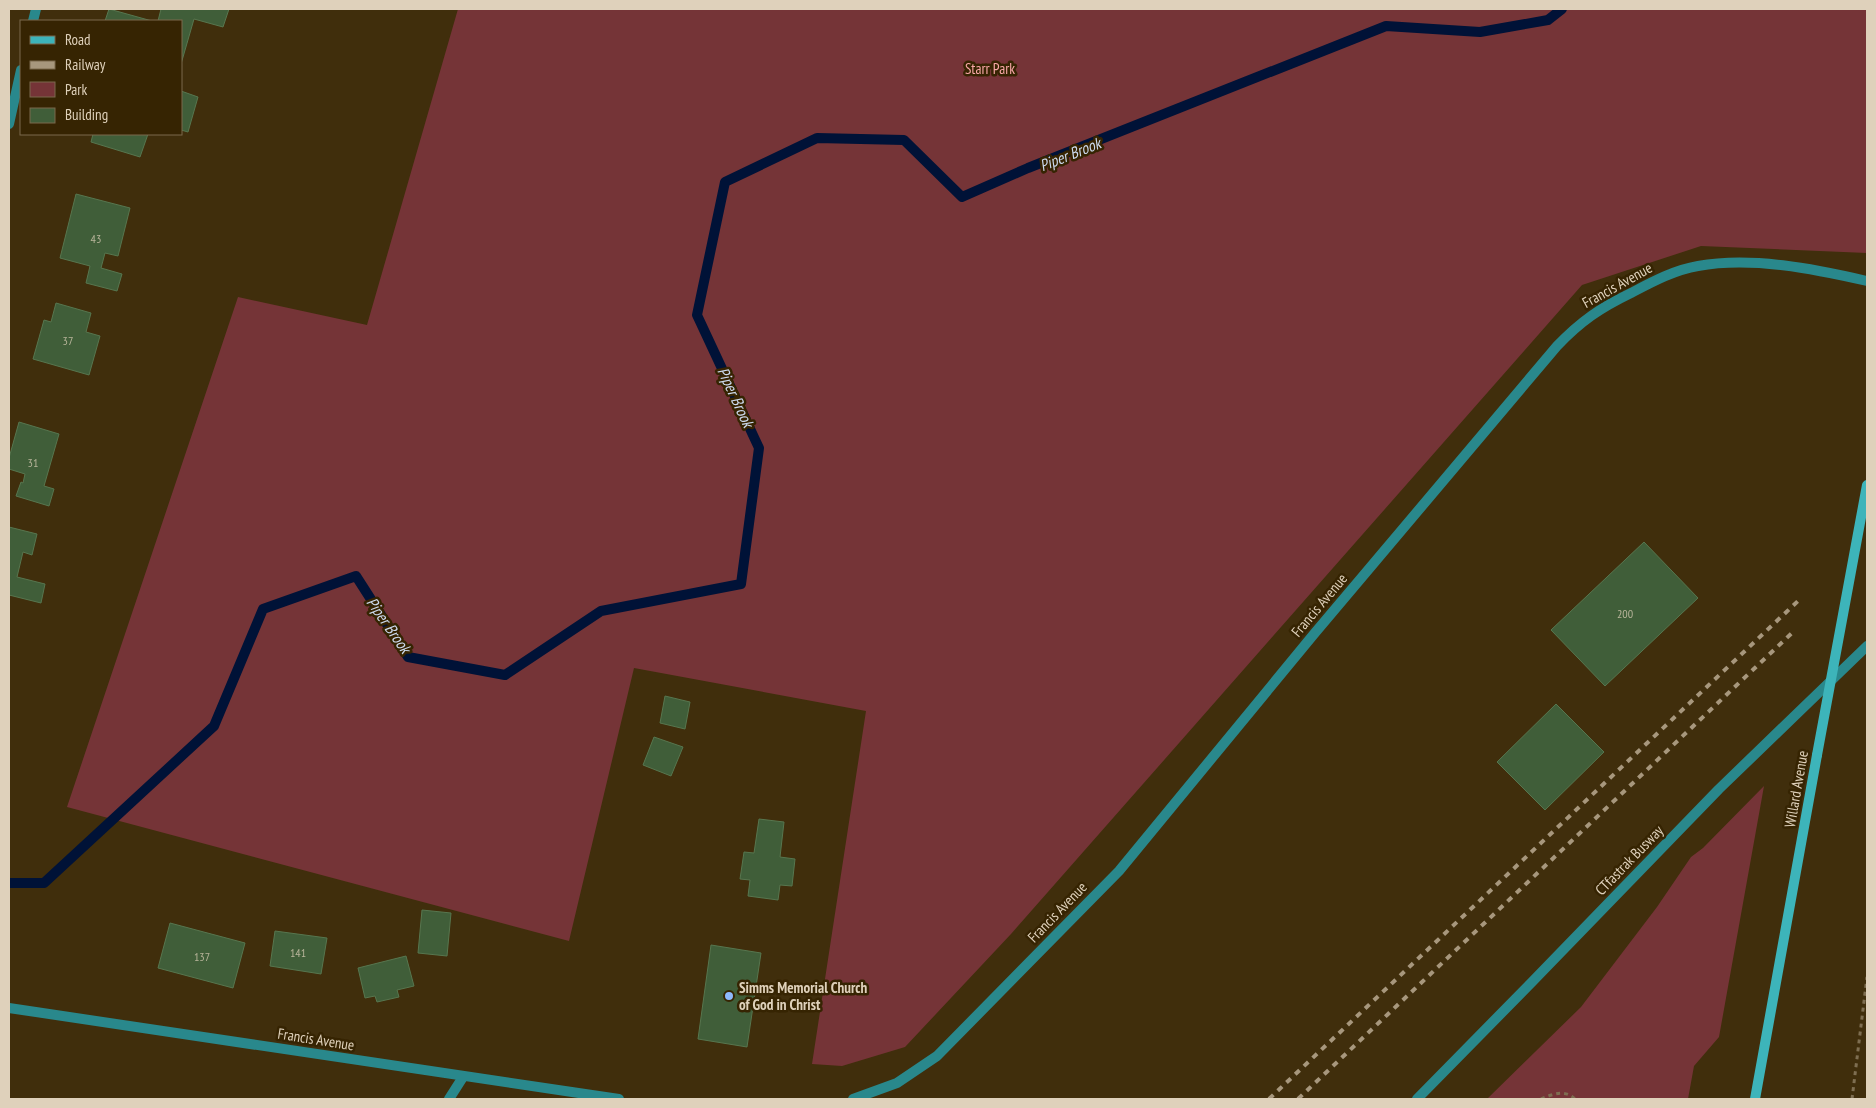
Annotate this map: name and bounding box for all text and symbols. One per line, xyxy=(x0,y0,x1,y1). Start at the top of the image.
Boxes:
legend xyxy=(20,20,182,135)
text: Road xyxy=(65,30,91,49)
text: Railway xyxy=(65,55,106,74)
park label: Starr Park xyxy=(965,59,1015,78)
text: Park xyxy=(65,80,87,99)
text: Building xyxy=(65,105,108,124)
water label: Piper Brook xyxy=(1037,132,1105,175)
house number: 43 xyxy=(91,231,101,246)
street label: Francis Avenue xyxy=(1579,258,1655,312)
house number: 37 xyxy=(63,333,73,348)
water label: Piper Brook xyxy=(713,364,759,432)
house number: 31 xyxy=(28,455,38,470)
street label: Francis Avenue xyxy=(1287,569,1351,641)
water label: Piper Brook xyxy=(362,593,417,658)
house number: 200 xyxy=(1617,606,1633,621)
street label: Willard Avenue xyxy=(1780,749,1812,829)
street label: CTfastrak Busway xyxy=(1591,821,1667,899)
street label: Francis Avenue xyxy=(1023,878,1091,946)
house number: 141 xyxy=(290,945,306,960)
house number: 137 xyxy=(194,949,210,964)
place label: Simms Memorial Church of God in Christ xyxy=(739,978,868,1014)
marker: Simms Memorial Church of God in Christ xyxy=(723,990,735,1002)
street label: Francis Avenue xyxy=(276,1024,356,1054)

